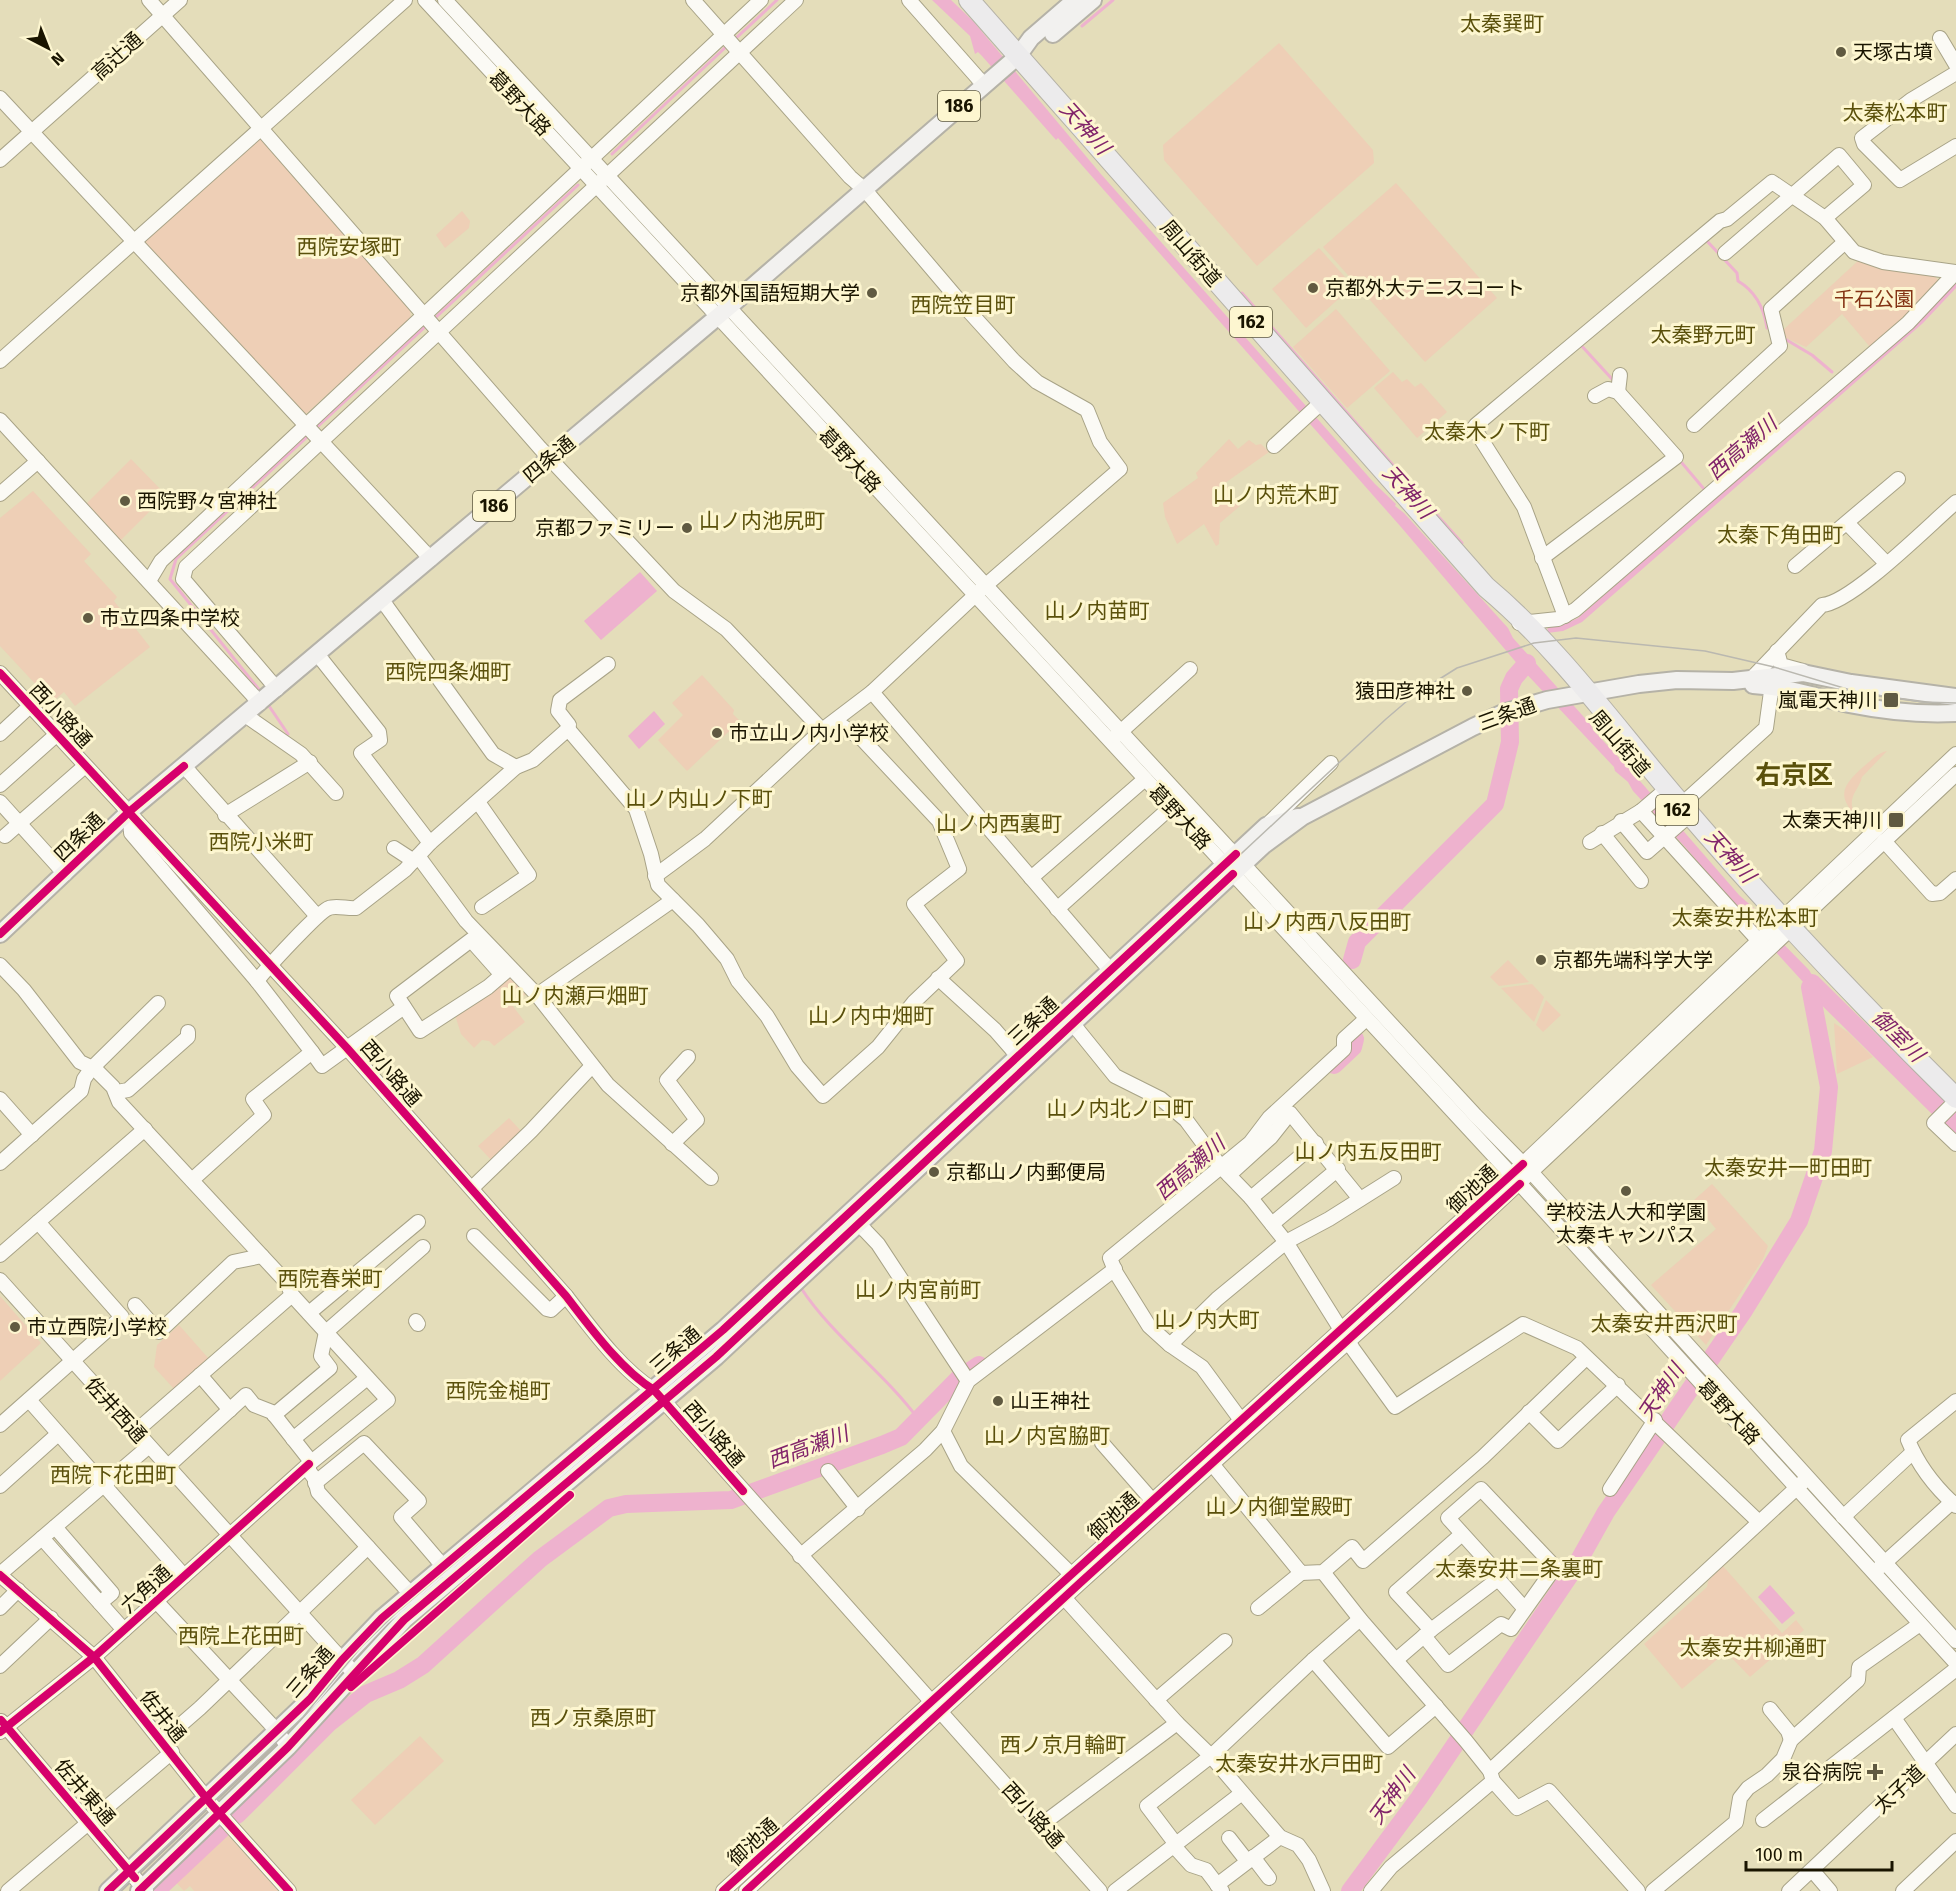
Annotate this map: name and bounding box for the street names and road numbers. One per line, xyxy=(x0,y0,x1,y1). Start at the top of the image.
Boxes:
street label: 高辻通 xyxy=(87,27,147,85)
street label: 葛野大路 xyxy=(484,66,556,140)
road number: 186 xyxy=(938,91,980,121)
street label: 周山街道 xyxy=(1156,215,1226,291)
road number: 162 xyxy=(1230,307,1272,337)
street label: 葛野大路 xyxy=(814,423,886,497)
street label: 四条通 xyxy=(518,431,580,487)
road number: 186 xyxy=(473,491,515,521)
street label: 西小路通 xyxy=(25,678,97,752)
street label: 三条通 xyxy=(1475,692,1539,736)
street label: 周山街道 xyxy=(1585,705,1655,781)
street label: 葛野大路 xyxy=(1144,780,1216,854)
road number: 162 xyxy=(1656,795,1698,825)
street label: 四条通 xyxy=(49,808,109,866)
street label: 三条通 xyxy=(1003,992,1063,1050)
street label: 西小路通 xyxy=(356,1035,426,1111)
street label: 御池通 xyxy=(1442,1160,1502,1218)
street label: 三条通 xyxy=(644,1321,706,1379)
street label: 佐井西通 xyxy=(80,1372,152,1448)
street label: 葛野大路 xyxy=(1693,1375,1765,1449)
street label: 西小路通 xyxy=(679,1396,749,1472)
street label: 御池通 xyxy=(1083,1487,1143,1545)
street label: 六角通 xyxy=(116,1560,176,1618)
street label: 三条通 xyxy=(281,1641,339,1703)
street label: 佐井通 xyxy=(135,1685,191,1747)
street label: 佐井東通 xyxy=(50,1754,120,1830)
street label: 太子道 xyxy=(1869,1760,1929,1818)
street label: 西小路通 xyxy=(997,1777,1069,1853)
street label: 御池通 xyxy=(723,1813,783,1871)

